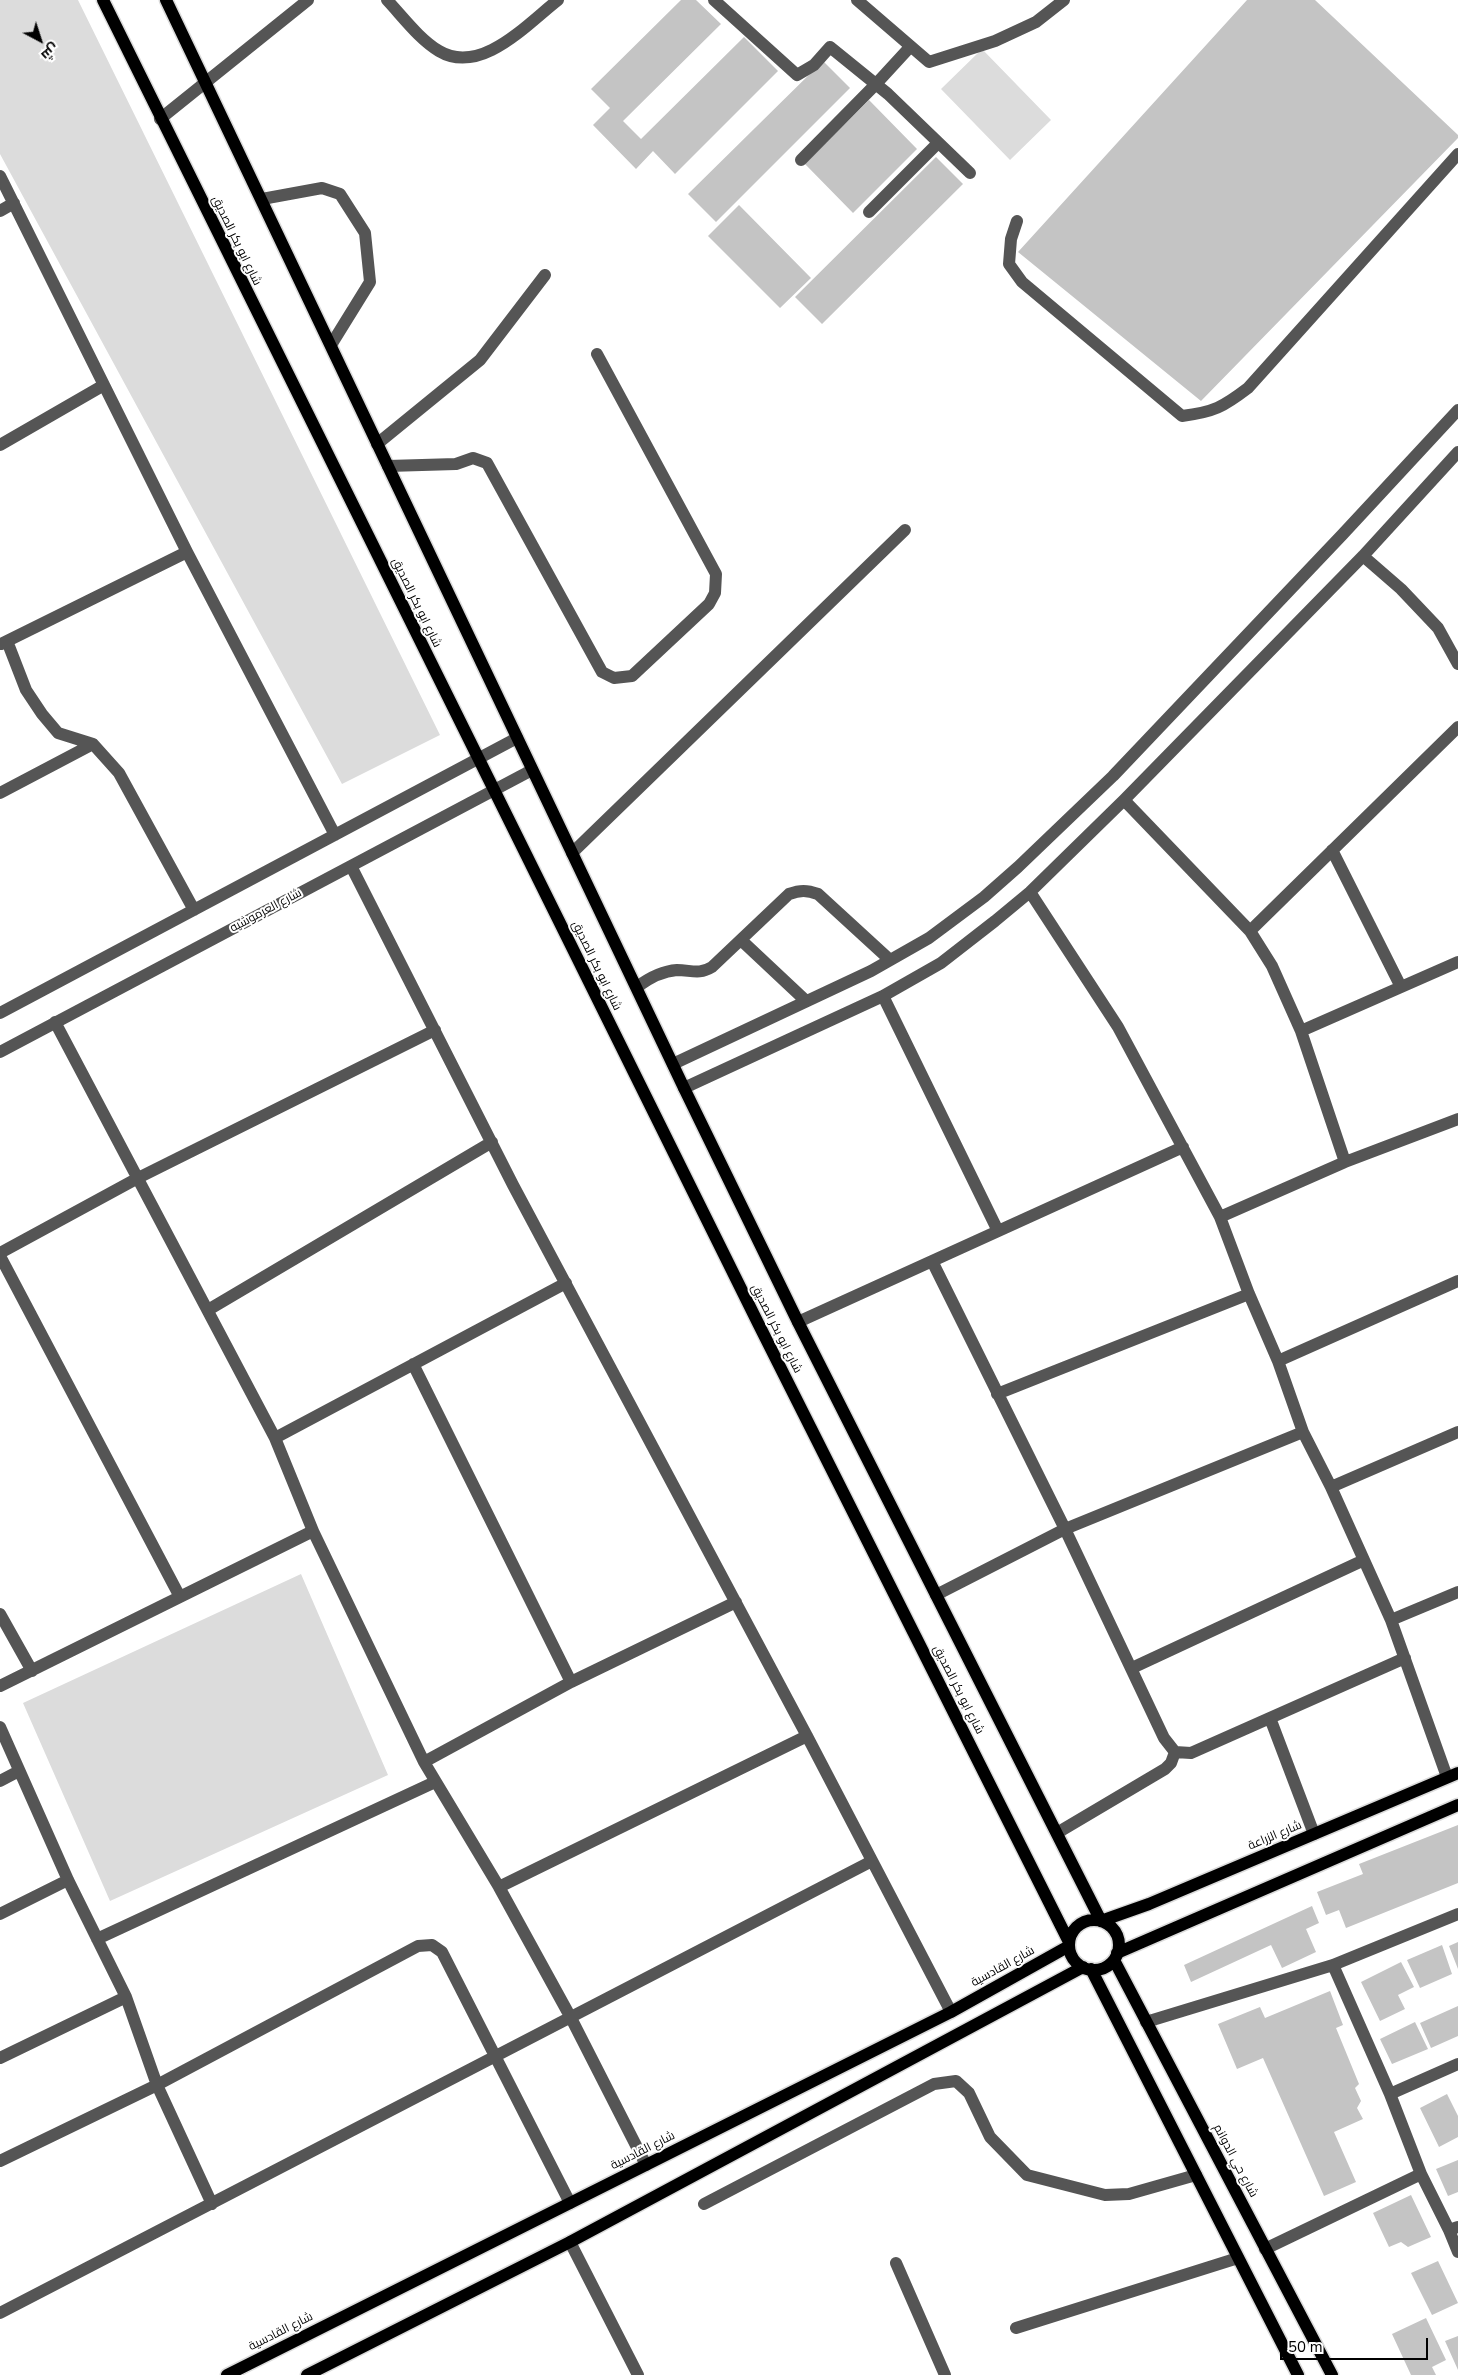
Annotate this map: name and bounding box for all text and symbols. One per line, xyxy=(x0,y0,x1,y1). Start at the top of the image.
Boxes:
north arrow xyxy=(15,15,65,65)
text: ش xyxy=(37,39,63,65)
street label: شارع ابو بكر الصديق xyxy=(208,194,264,288)
street label: شارع ابو بكر الصديق xyxy=(388,556,444,650)
street label: شارع العرموشيه xyxy=(228,886,304,936)
street label: شارع ابو بكر الصديق xyxy=(568,919,624,1013)
street label: شارع ابو بكر الصديق xyxy=(747,1282,805,1376)
street label: شارع ابو بكر الصديق xyxy=(929,1643,987,1737)
street label: شارع الزراعة xyxy=(1246,1818,1304,1854)
street label: شارع القادسية xyxy=(969,1944,1037,1990)
street label: شارع حي الدوانم xyxy=(1210,2122,1260,2200)
street label: شارع القادسية xyxy=(608,2129,678,2173)
street label: شارع القادسية xyxy=(246,2310,316,2354)
scale bar xyxy=(1283,2328,1430,2360)
text: 50 m xyxy=(1288,2337,1323,2357)

